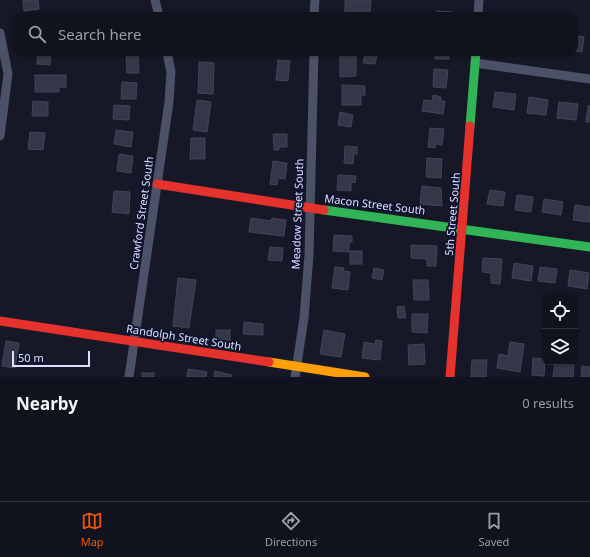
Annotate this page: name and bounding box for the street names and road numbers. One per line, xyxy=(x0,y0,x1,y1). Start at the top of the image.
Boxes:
street label: Crawford Street South xyxy=(126,155,156,271)
street label: Meadow Street South xyxy=(288,158,306,270)
street label: 5th Street South xyxy=(441,172,463,256)
street label: Macon Street South xyxy=(324,190,426,218)
street label: Randolph Street South xyxy=(125,320,243,354)

